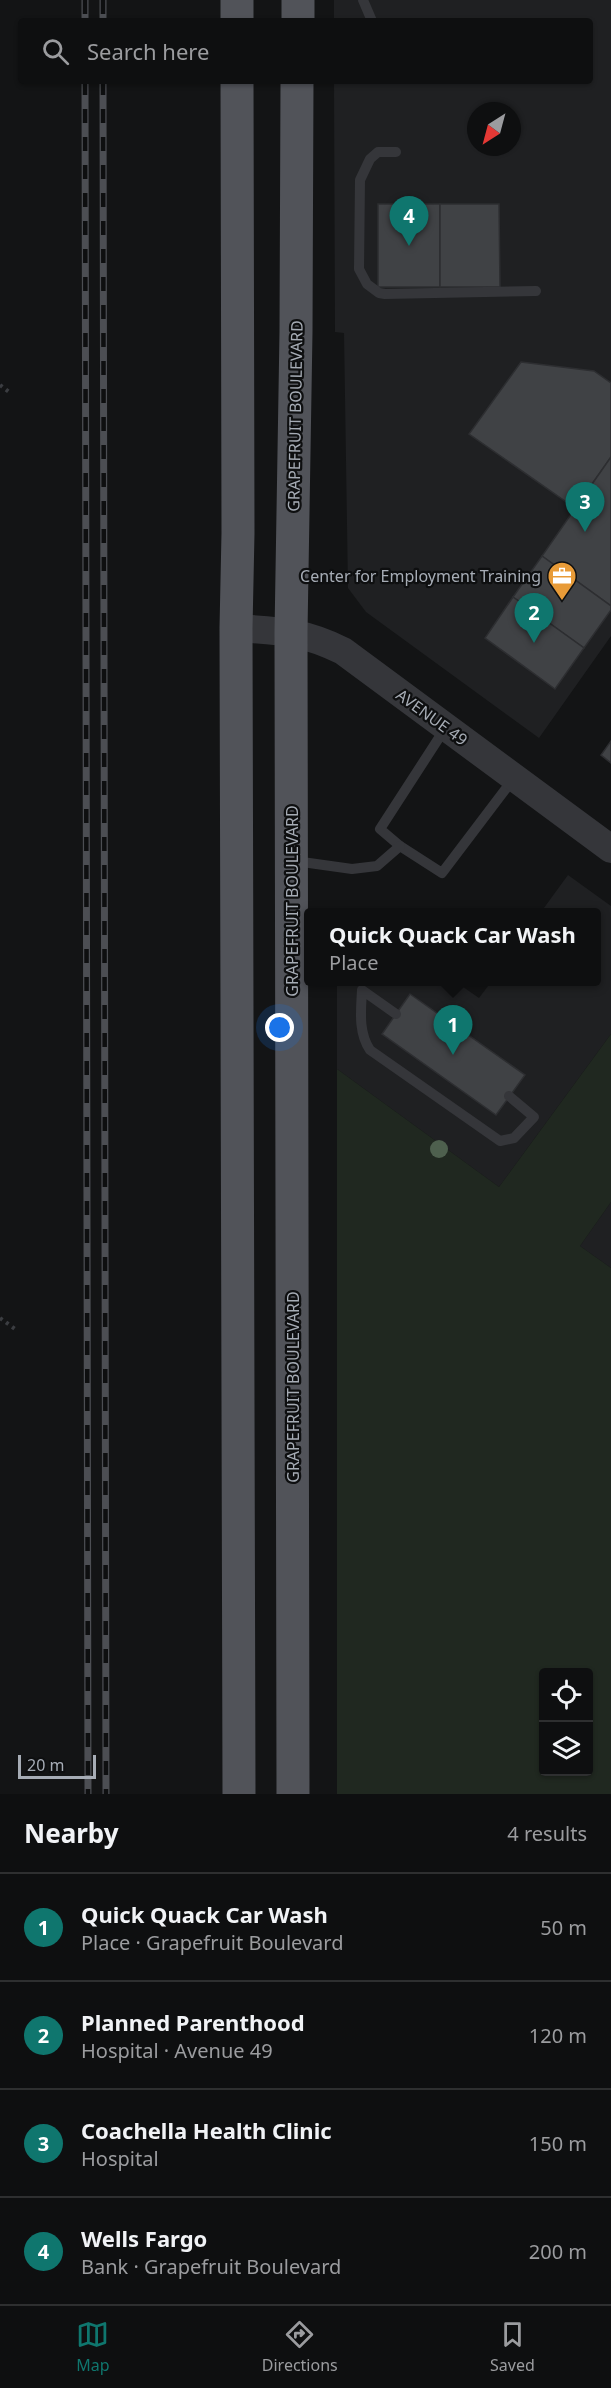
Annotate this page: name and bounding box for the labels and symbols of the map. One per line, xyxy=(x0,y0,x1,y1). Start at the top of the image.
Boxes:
north arrow xyxy=(467,102,521,156)
pin: 4 xyxy=(390,196,428,246)
street label: GRAPEFRUIT BOULEVARD xyxy=(282,320,308,512)
pin: 3 xyxy=(566,482,604,532)
office icon: Center for Employment Training xyxy=(546,560,578,602)
place label: Center for Employment Training xyxy=(300,565,541,587)
pin: 2 xyxy=(514,594,554,643)
street label: AVENUE 49 xyxy=(392,684,472,750)
street label: GRAPEFRUIT BOULEVARD xyxy=(281,805,303,997)
pin: 1 xyxy=(434,1006,472,1055)
your location xyxy=(265,1013,294,1042)
street label: GRAPEFRUIT BOULEVARD xyxy=(282,1291,304,1483)
scale bar xyxy=(18,1752,96,1780)

